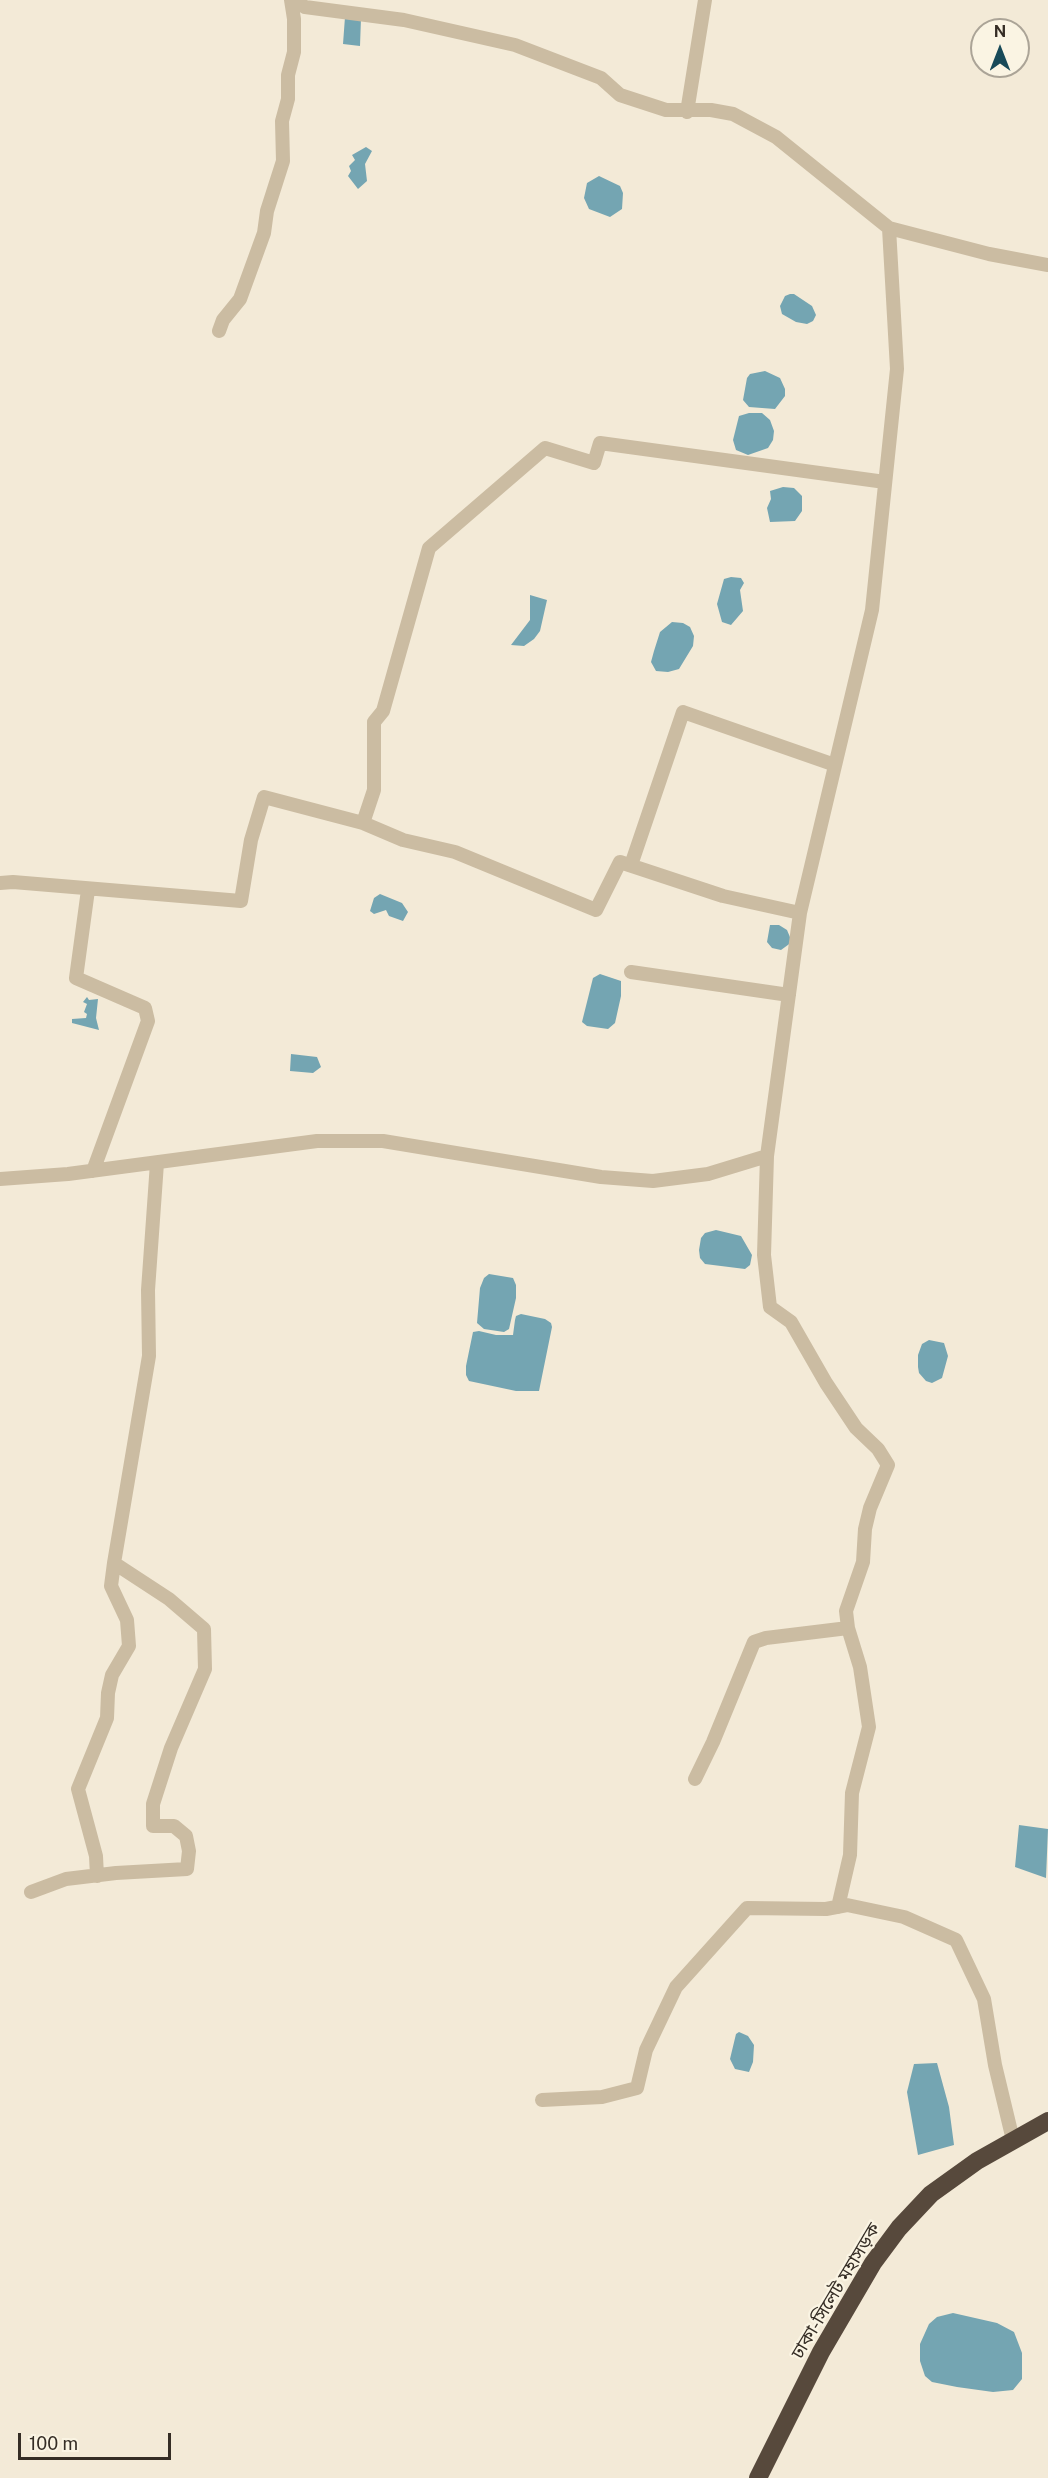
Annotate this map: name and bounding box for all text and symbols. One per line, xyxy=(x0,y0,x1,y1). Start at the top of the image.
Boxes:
north arrow xyxy=(970,18,1030,78)
text: N xyxy=(994,22,1006,41)
street label: ঢাকা-সিলেট মহাসড়ক xyxy=(787,2219,885,2363)
scale bar xyxy=(21,2421,174,2459)
text: 100 m xyxy=(29,2433,78,2454)

